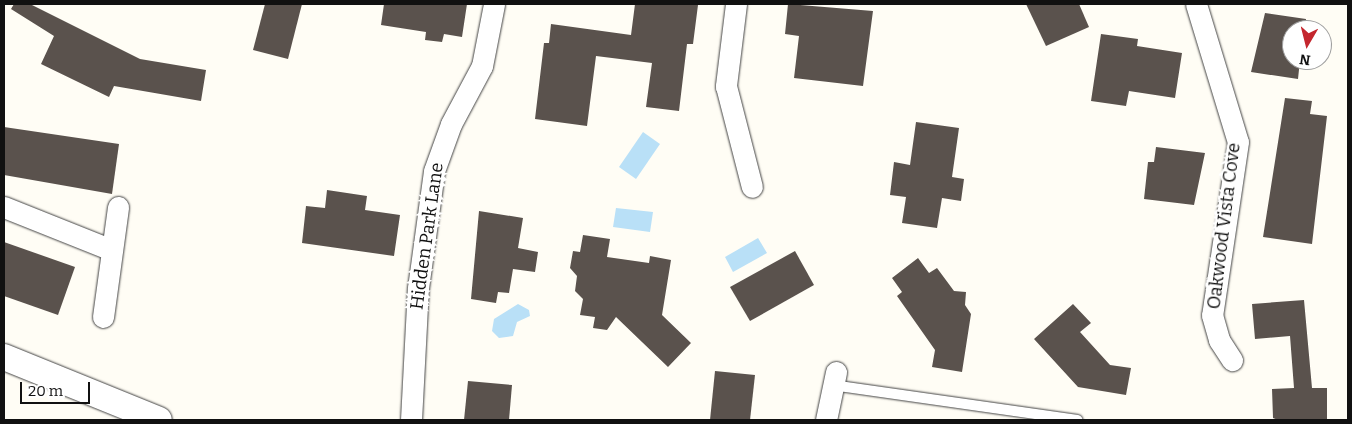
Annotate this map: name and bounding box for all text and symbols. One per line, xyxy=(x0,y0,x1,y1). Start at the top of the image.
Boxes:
north arrow xyxy=(1282,20,1332,70)
text: N xyxy=(1298,50,1312,69)
street label: Oakwood Vista Cove xyxy=(1203,142,1245,310)
street label: Hidden Park Lane xyxy=(406,161,448,311)
scale bar xyxy=(22,372,92,404)
text: 20 m xyxy=(28,382,63,400)

